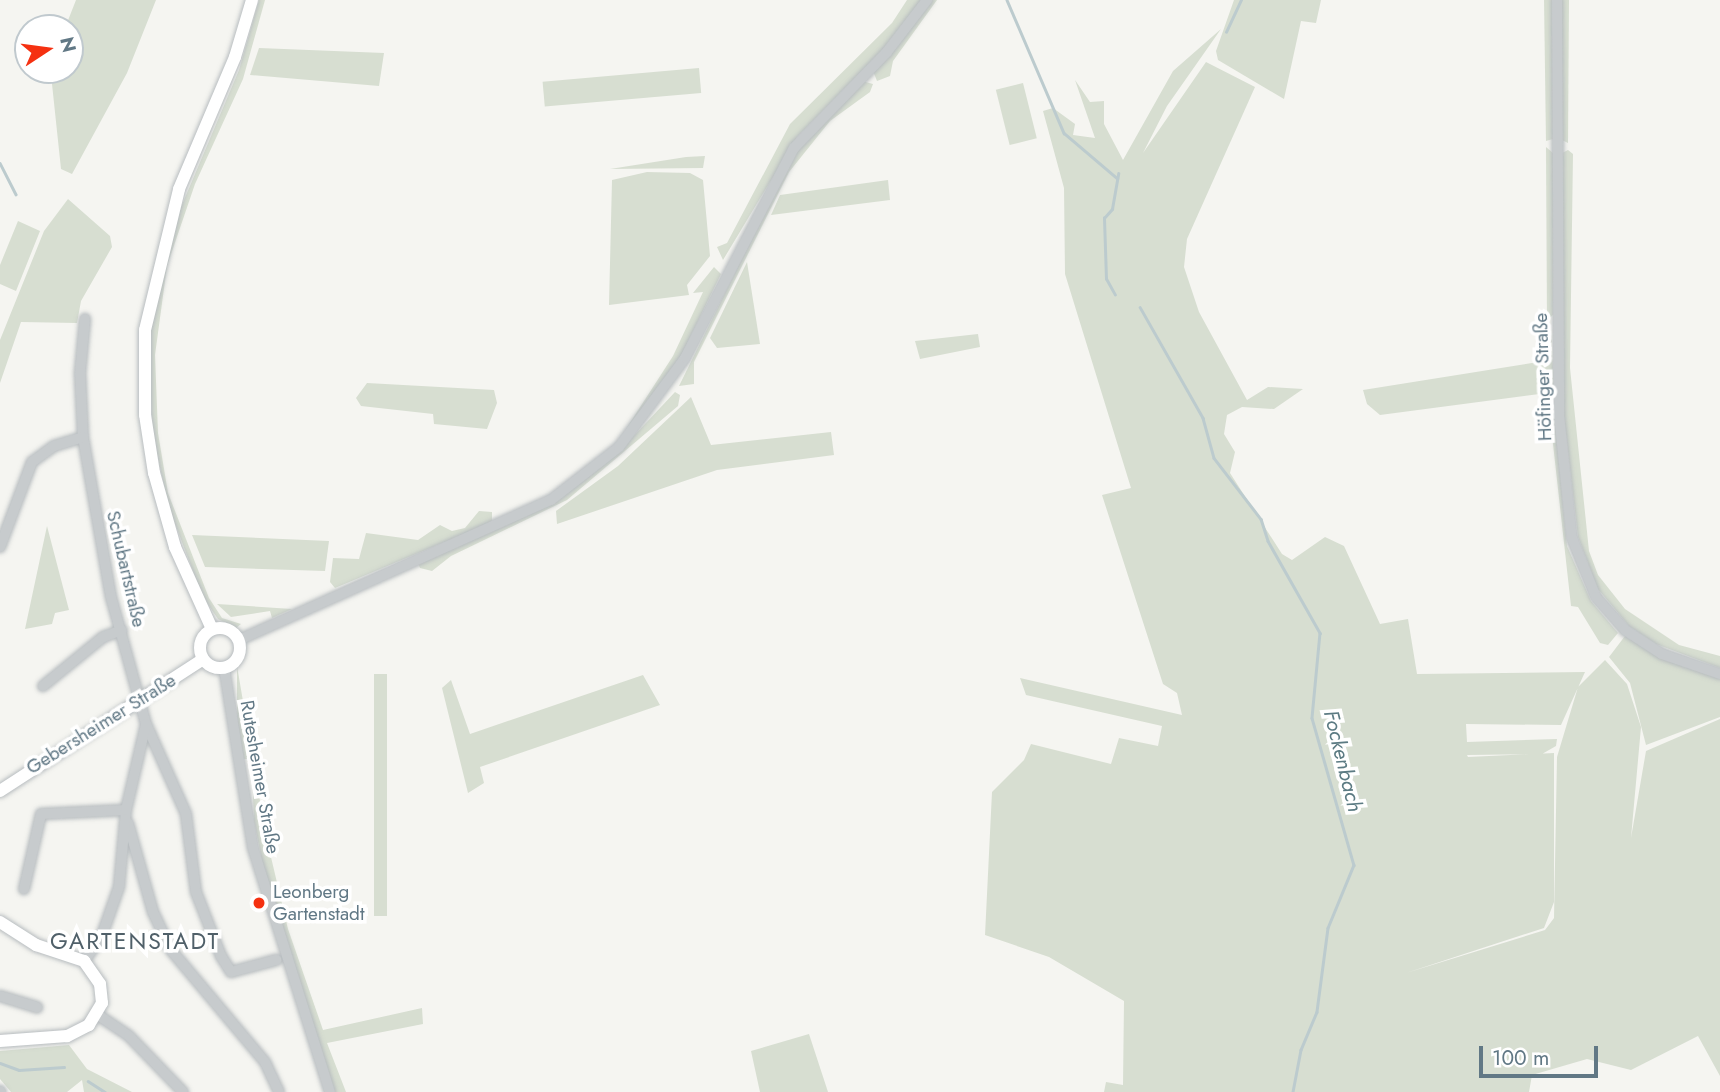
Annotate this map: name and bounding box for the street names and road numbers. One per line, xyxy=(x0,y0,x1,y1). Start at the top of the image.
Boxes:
street label: Höfinger Straße xyxy=(1529,312,1557,442)
street label: Schubartstraße xyxy=(102,509,150,629)
street label: Gebersheimer Straße xyxy=(22,669,180,779)
street label: Rutesheimer Straße xyxy=(235,699,285,855)

